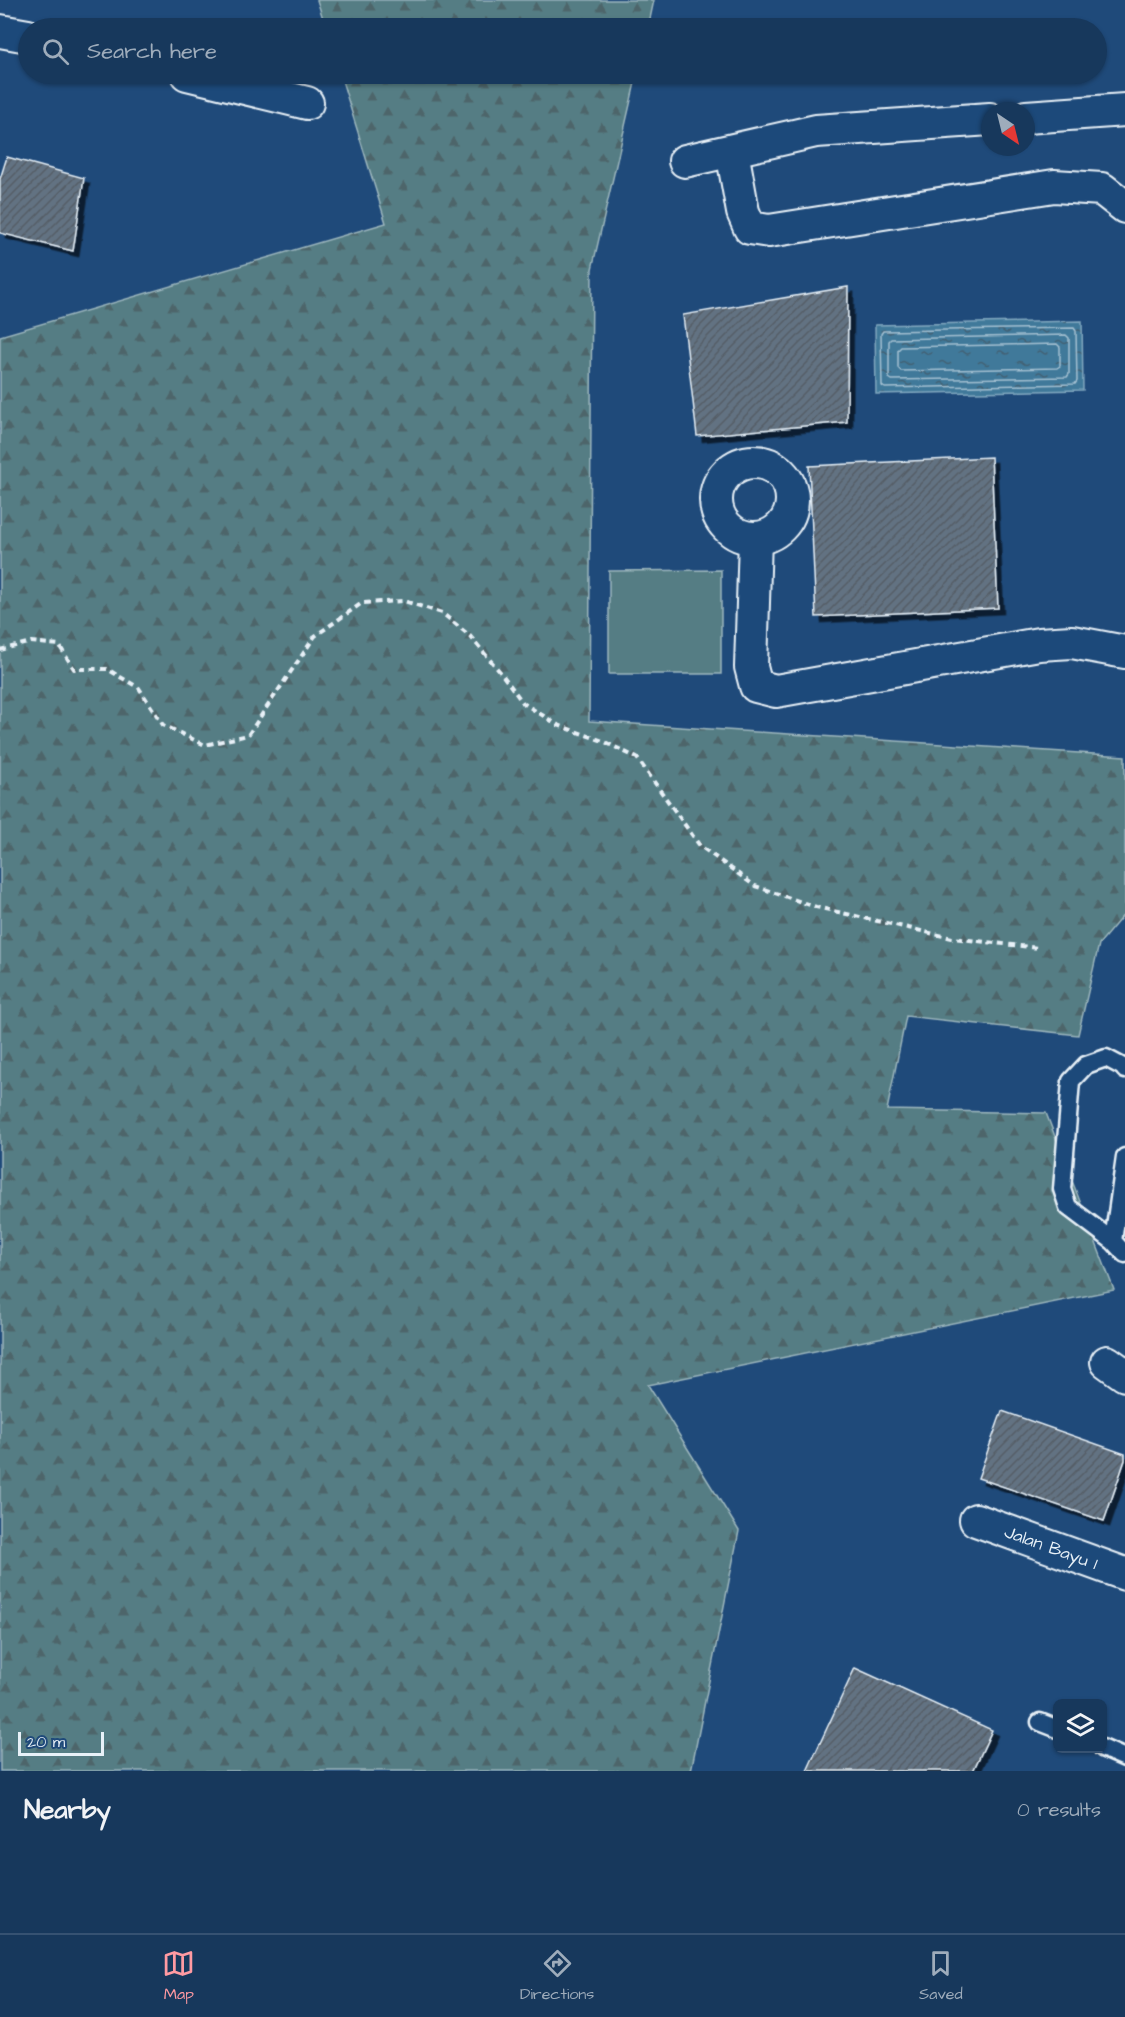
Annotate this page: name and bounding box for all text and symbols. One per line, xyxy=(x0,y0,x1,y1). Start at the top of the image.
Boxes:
search box xyxy=(18,18,1107,84)
icon: search xyxy=(39,35,72,68)
text: Search here xyxy=(87,36,217,67)
north arrow xyxy=(981,102,1035,156)
street label: Jalan Bayu 1 xyxy=(1001,1519,1101,1576)
map controls xyxy=(1053,1699,1107,1753)
button: layers xyxy=(1053,1699,1107,1753)
scale bar xyxy=(18,1729,104,1756)
text: 20 m xyxy=(27,1731,65,1753)
text: Nearby xyxy=(24,1792,111,1828)
text: 0 results xyxy=(1017,1796,1101,1824)
tab: Map xyxy=(162,1947,195,2005)
tab: Directions xyxy=(520,1947,594,2005)
tab: Saved xyxy=(919,1947,963,2005)

